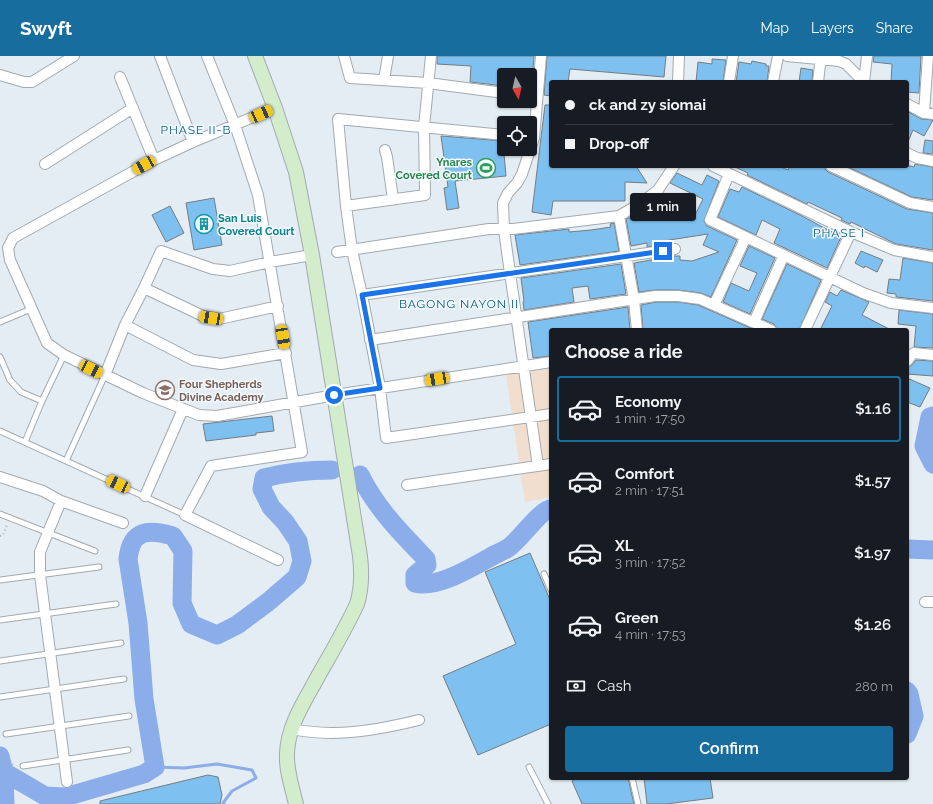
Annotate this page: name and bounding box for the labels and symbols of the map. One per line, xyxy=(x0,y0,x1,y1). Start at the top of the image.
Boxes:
north arrow xyxy=(497,68,537,108)
car xyxy=(248,104,274,124)
district label: PHASE II-B xyxy=(161,123,231,137)
car xyxy=(131,154,157,176)
place label: Ynares Covered Court xyxy=(396,156,473,182)
sports icon: Ynares Covered Court xyxy=(475,157,497,179)
callout: 1 min xyxy=(630,193,696,221)
place label: San Luis Covered Court xyxy=(218,212,295,238)
building icon: San Luis Covered Court xyxy=(193,213,215,235)
district label: PHASE I xyxy=(813,226,865,240)
route end xyxy=(654,242,672,260)
district label: BAGONG NAYON II xyxy=(399,297,519,311)
car xyxy=(198,310,224,326)
car xyxy=(275,324,291,350)
car xyxy=(78,358,104,380)
car xyxy=(424,371,450,387)
place label: Four Shepherds Divine Academy xyxy=(179,378,264,404)
school or university icon: Four Shepherds Divine Academy xyxy=(154,379,176,401)
route start xyxy=(325,386,343,404)
car xyxy=(105,473,131,495)

